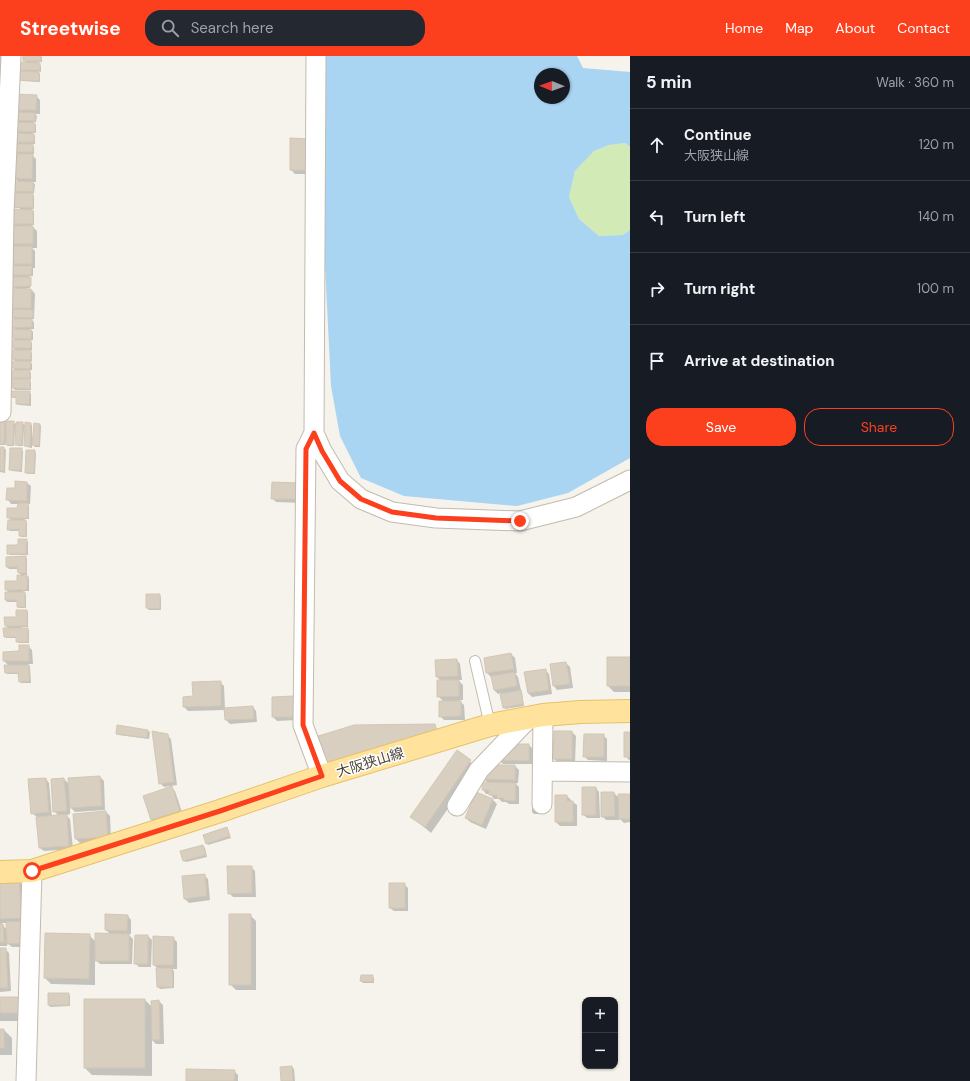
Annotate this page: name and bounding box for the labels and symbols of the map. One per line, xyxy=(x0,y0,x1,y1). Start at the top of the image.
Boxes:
north arrow xyxy=(534,68,570,104)
route end xyxy=(511,512,529,530)
street label: 大阪狭山線 xyxy=(334,743,406,781)
route start xyxy=(23,862,41,880)

